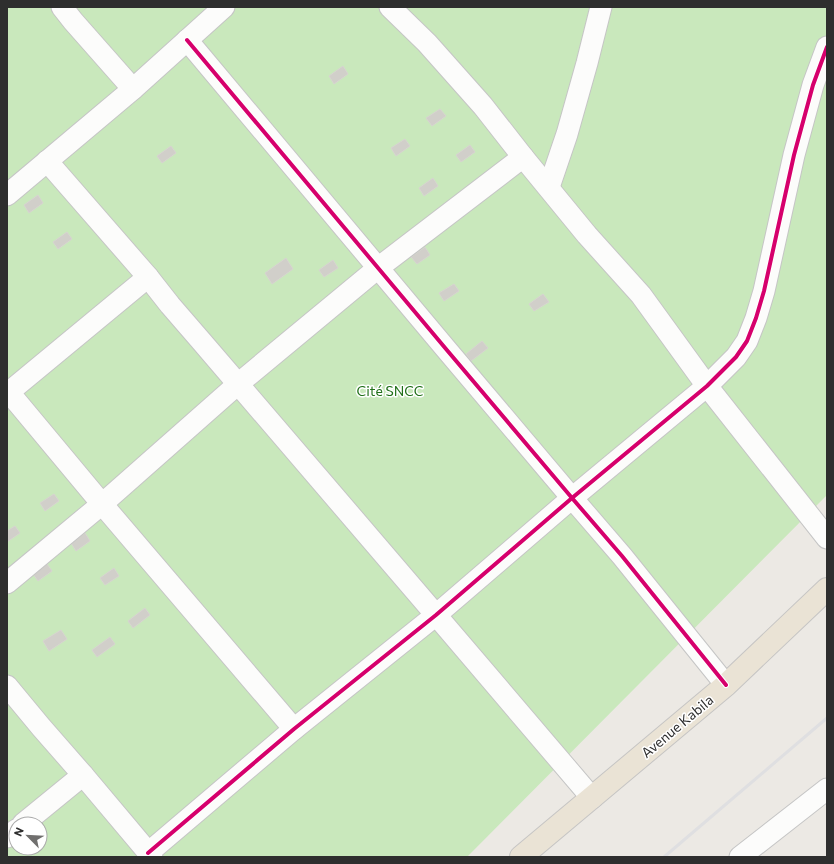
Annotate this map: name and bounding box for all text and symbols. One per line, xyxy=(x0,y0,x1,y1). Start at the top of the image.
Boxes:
park label: Cité SNCC xyxy=(357,382,423,399)
street label: Avenue Kabila xyxy=(638,691,716,761)
north arrow xyxy=(8,816,48,856)
text: N xyxy=(11,825,26,838)

